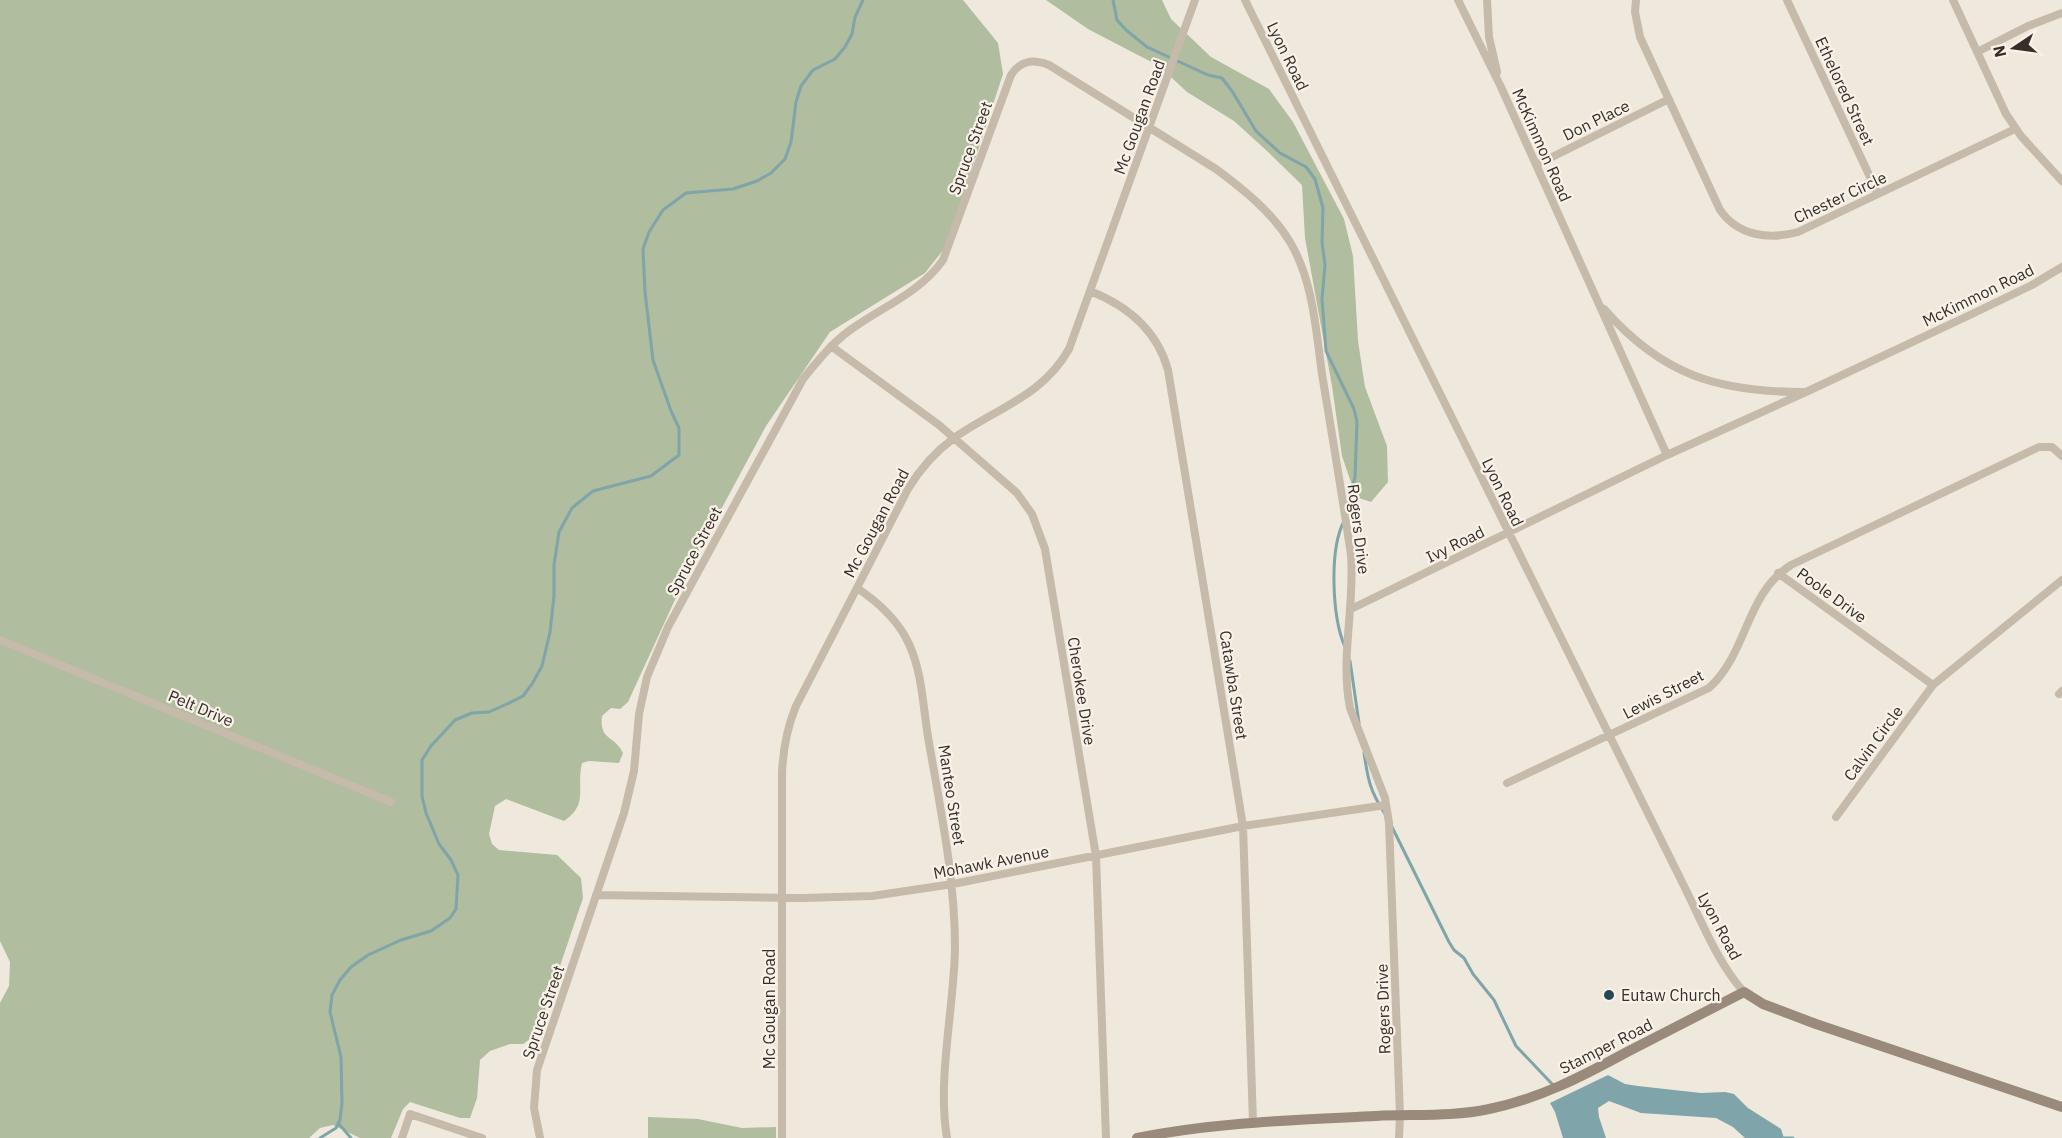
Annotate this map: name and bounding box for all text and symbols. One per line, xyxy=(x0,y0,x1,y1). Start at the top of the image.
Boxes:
street label: Lyon Road xyxy=(1263,18,1313,94)
north arrow xyxy=(1984,18,2044,78)
street label: Ethelored Street xyxy=(1811,33,1879,149)
text: N xyxy=(1988,43,2010,59)
street label: Mc Gougan Road xyxy=(1109,57,1169,177)
street label: McKimmon Road xyxy=(1508,85,1576,205)
street label: Don Place xyxy=(1559,95,1633,145)
street label: Spruce Street xyxy=(944,99,996,197)
street label: Chester Circle xyxy=(1790,167,1890,227)
street label: McKimmon Road xyxy=(1919,259,2037,331)
street label: Lyon Road xyxy=(1478,454,1528,530)
street label: Mc Gougan Road xyxy=(839,465,913,581)
street label: Rogers Drive xyxy=(1344,483,1374,575)
street label: Spruce Street xyxy=(662,503,726,599)
street label: Ivy Road xyxy=(1422,521,1488,567)
street label: Poole Drive xyxy=(1793,563,1871,627)
street label: Catawba Street xyxy=(1215,629,1253,741)
street label: Cherokee Drive xyxy=(1064,636,1100,747)
street label: Lewis Street xyxy=(1619,665,1707,723)
street label: Pelt Drive xyxy=(165,685,237,731)
street label: Calvin Circle xyxy=(1839,701,1907,785)
street label: Manteo Street xyxy=(934,743,970,847)
street label: Mohawk Avenue xyxy=(931,841,1051,883)
street label: Lyon Road xyxy=(1694,889,1746,963)
street label: Mc Gougan Road xyxy=(759,949,779,1069)
street label: Spruce Street xyxy=(518,962,568,1062)
street label: Rogers Drive xyxy=(1371,963,1395,1055)
place label: Eutaw Church xyxy=(1621,985,1721,1005)
marker: Eutaw Church xyxy=(1602,988,1616,1002)
street label: Stamper Road xyxy=(1556,1014,1656,1078)

